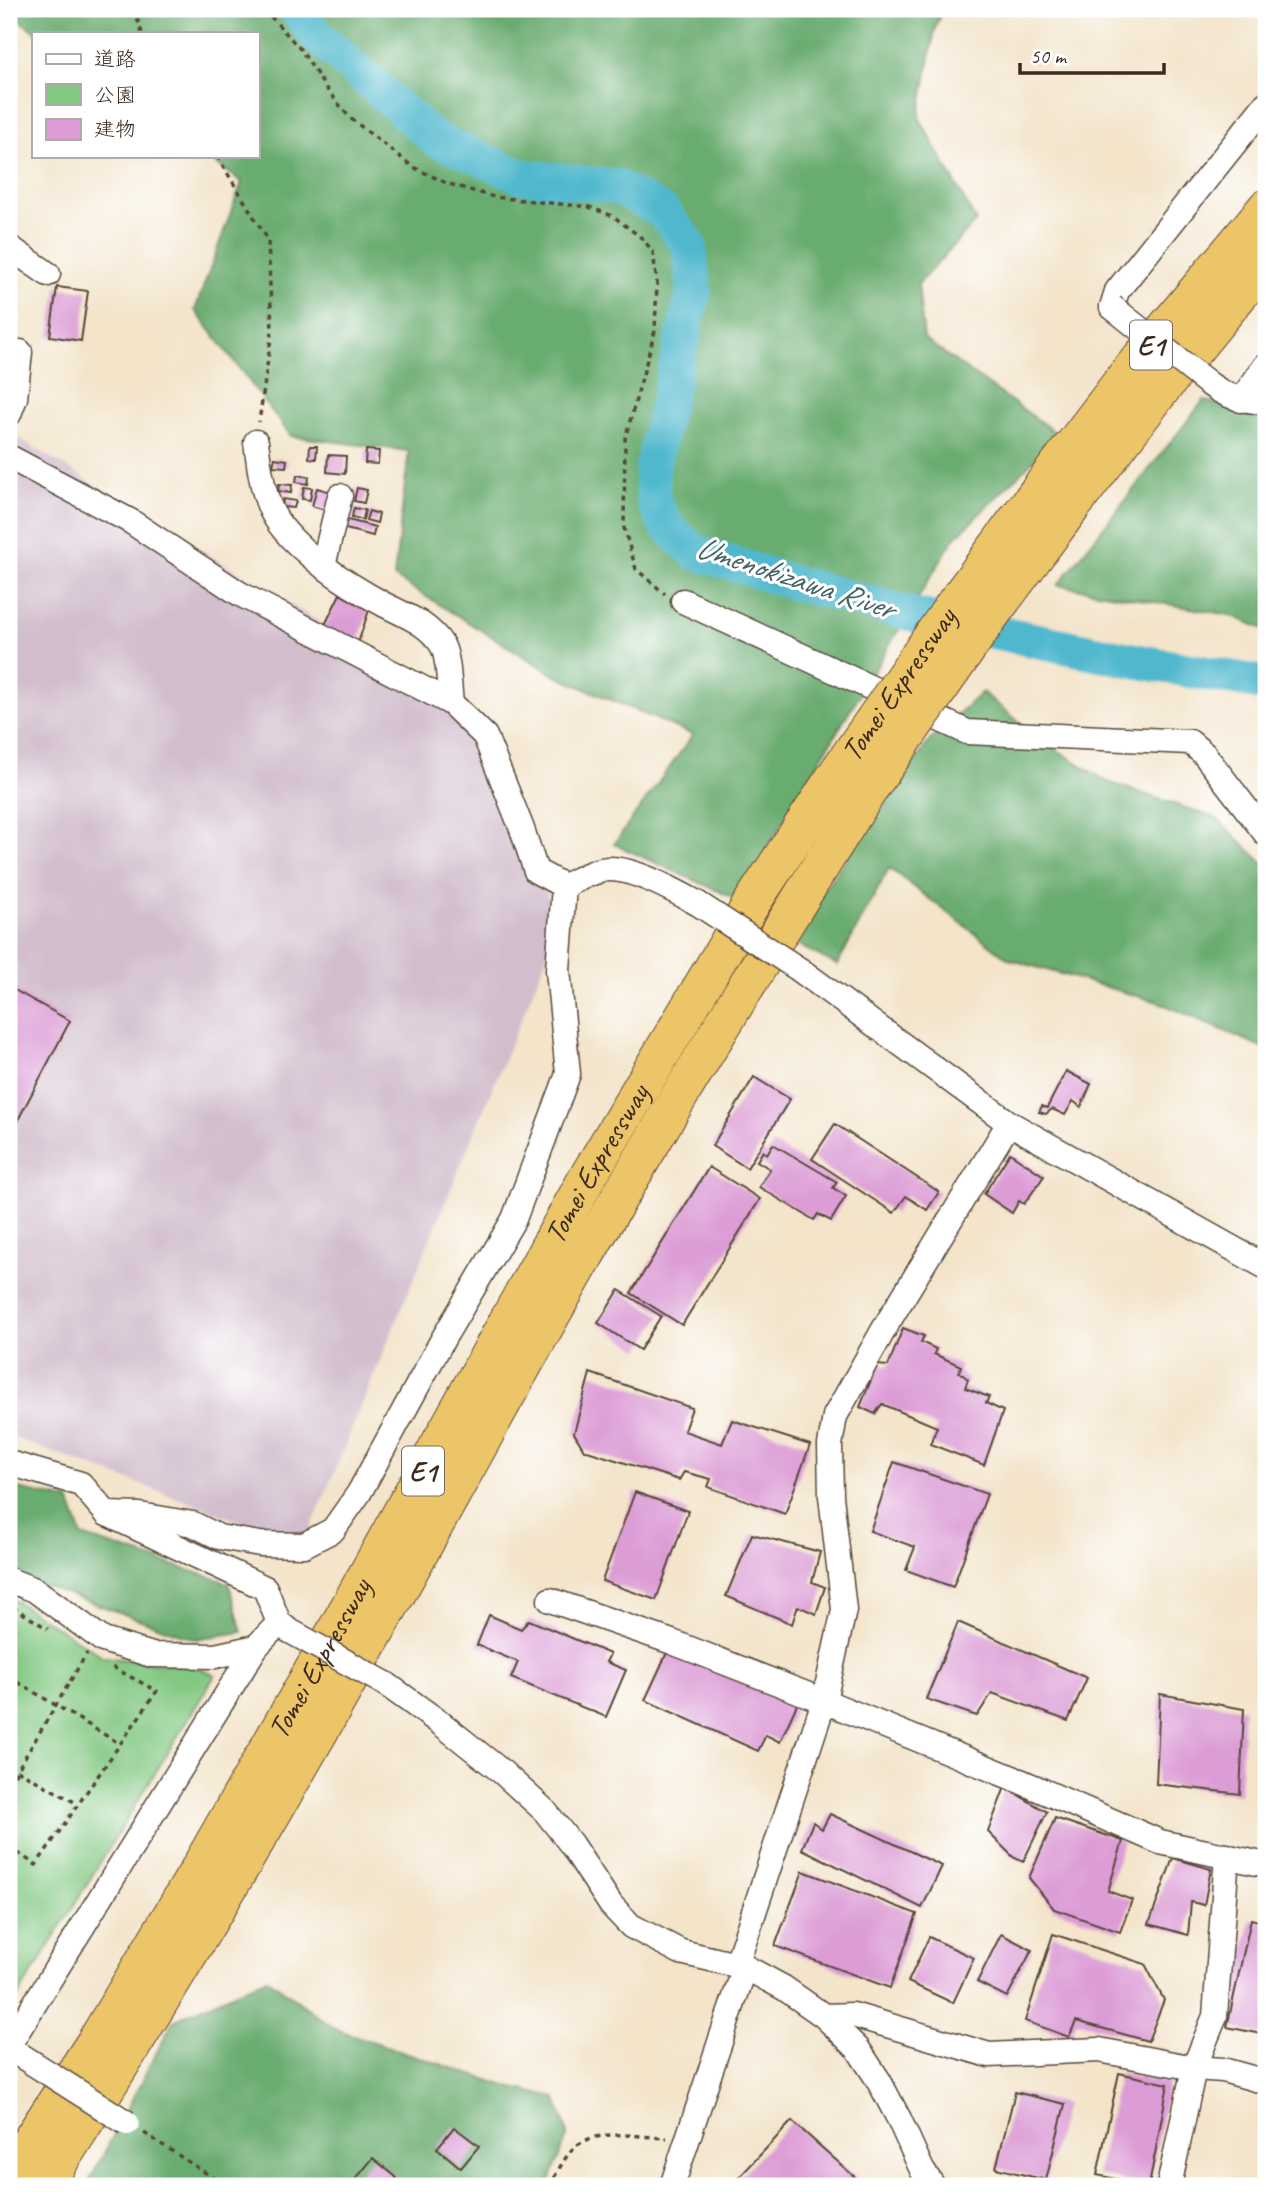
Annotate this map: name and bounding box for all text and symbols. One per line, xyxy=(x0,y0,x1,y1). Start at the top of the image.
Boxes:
legend xyxy=(32,32,259,158)
scale bar xyxy=(1020,32,1163,76)
text: 50 m xyxy=(1030,43,1068,69)
text: 道路 xyxy=(94,46,136,72)
text: 公園 xyxy=(94,82,136,108)
text: 建物 xyxy=(94,116,136,142)
road number: E1 xyxy=(1130,320,1172,370)
water label: Umenokizawa River xyxy=(691,526,904,630)
street label: Tomei Expressway xyxy=(833,599,966,768)
street label: Tomei Expressway xyxy=(536,1076,659,1250)
road number: E1 xyxy=(402,1446,444,1496)
street label: Tomei Expressway xyxy=(259,1570,381,1745)

